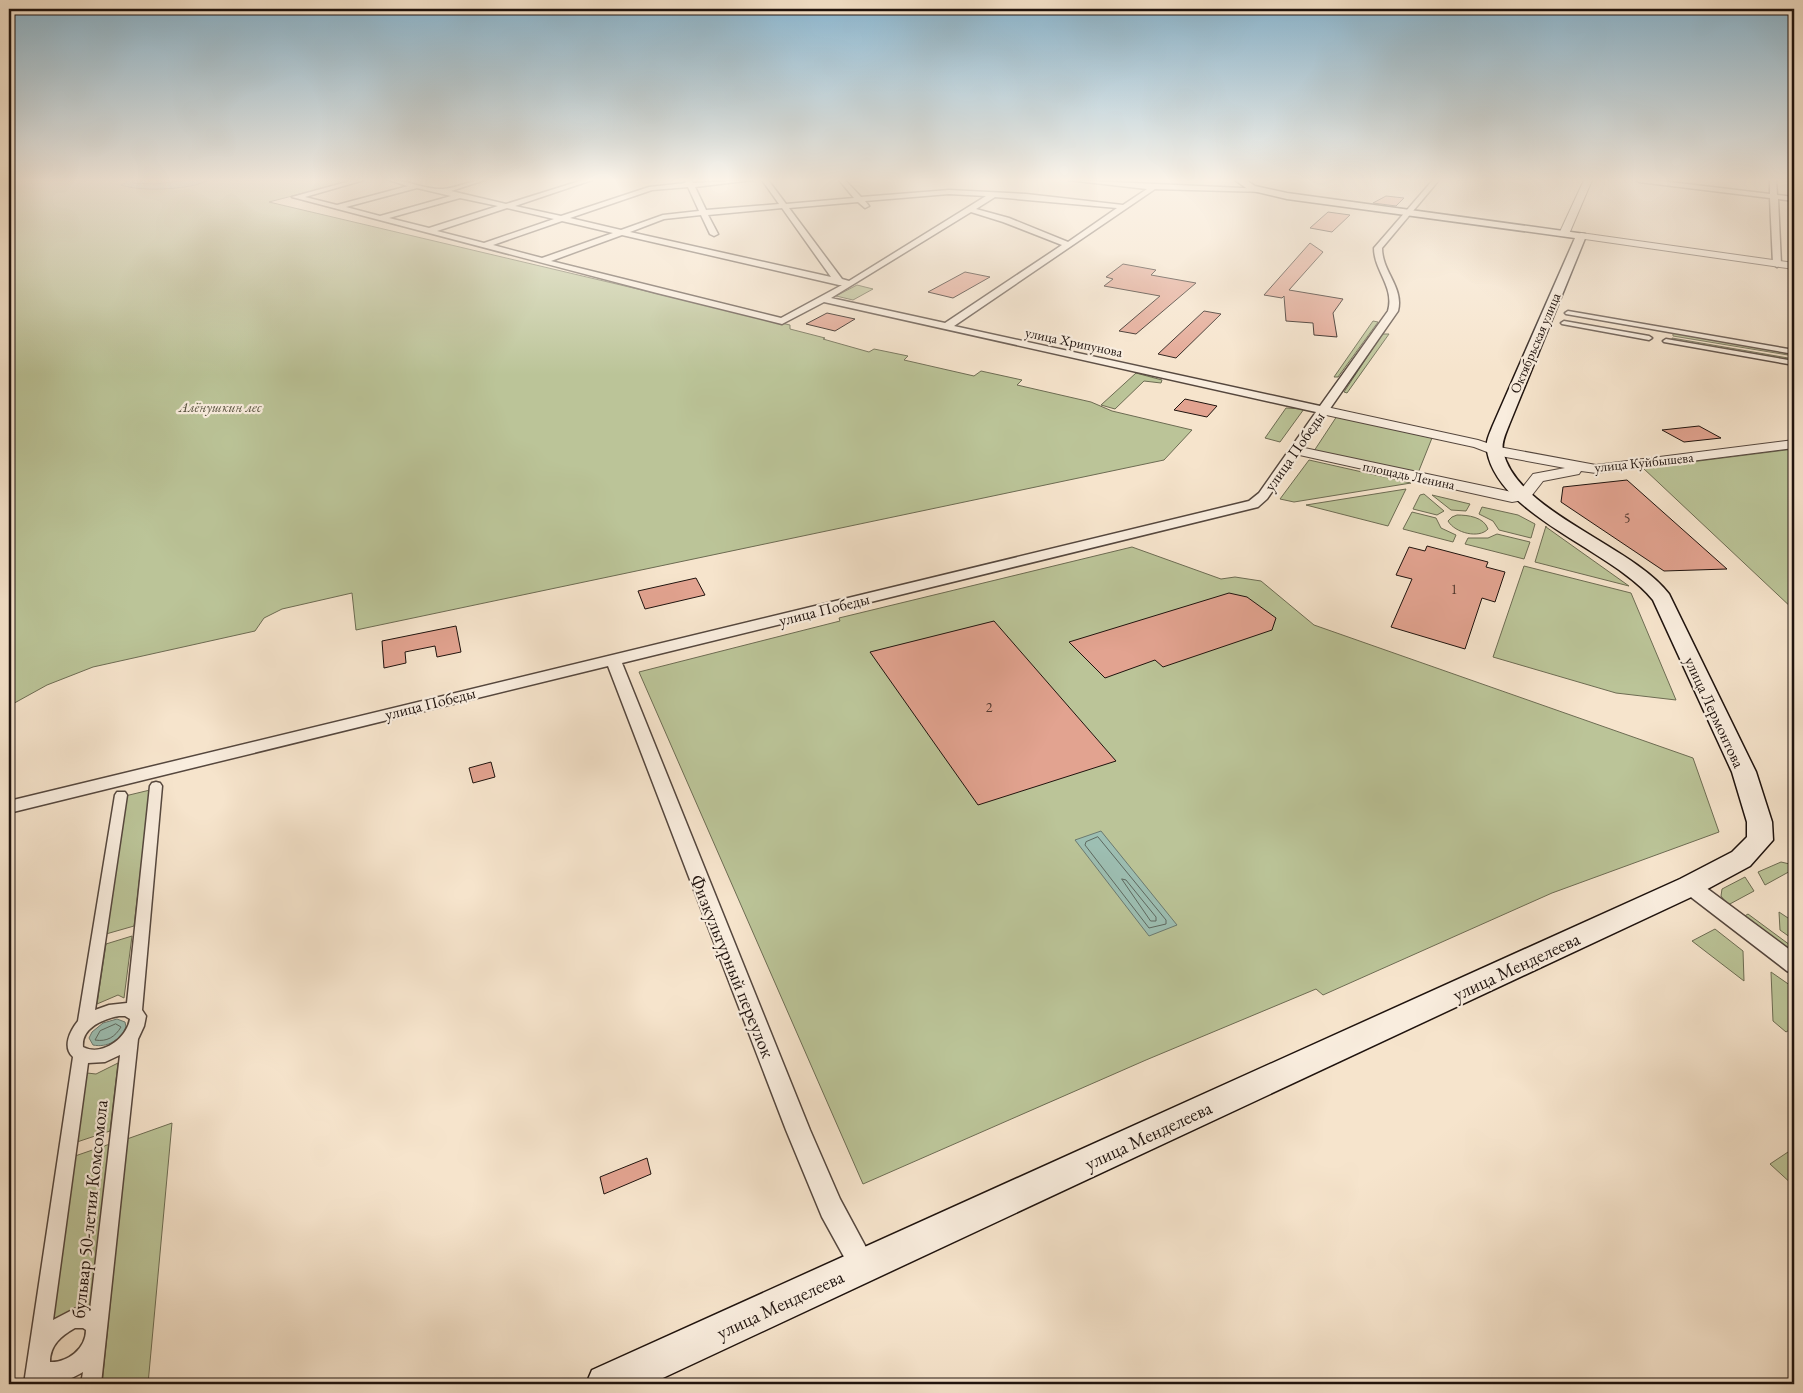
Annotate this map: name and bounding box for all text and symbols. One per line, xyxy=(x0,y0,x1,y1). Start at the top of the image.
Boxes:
street label: Октябрьская улица xyxy=(1506,289,1565,396)
street label: улица Хрипунова xyxy=(1024,323,1125,361)
park label: Алёнушкин лес xyxy=(178,398,262,416)
street label: улица Победы xyxy=(1259,407,1330,495)
street label: улица Куйбышева xyxy=(1594,448,1695,476)
street label: площадь Ленина xyxy=(1361,456,1457,494)
house number: 5 xyxy=(1624,509,1630,527)
house number: 1 xyxy=(1451,580,1457,598)
street label: улица Победы xyxy=(777,588,872,631)
street label: улица Лермонтова xyxy=(1680,653,1750,772)
street label: улица Победы xyxy=(383,682,478,725)
house number: 2 xyxy=(986,698,993,716)
street label: Физкультурный переулок xyxy=(684,871,781,1062)
street label: улица Менделеева xyxy=(1449,926,1584,1007)
street label: улица Менделеева xyxy=(1081,1095,1216,1176)
street label: бульвар 50-летия Комсомола xyxy=(66,1098,113,1320)
street label: улица Менделеева xyxy=(713,1264,848,1345)

